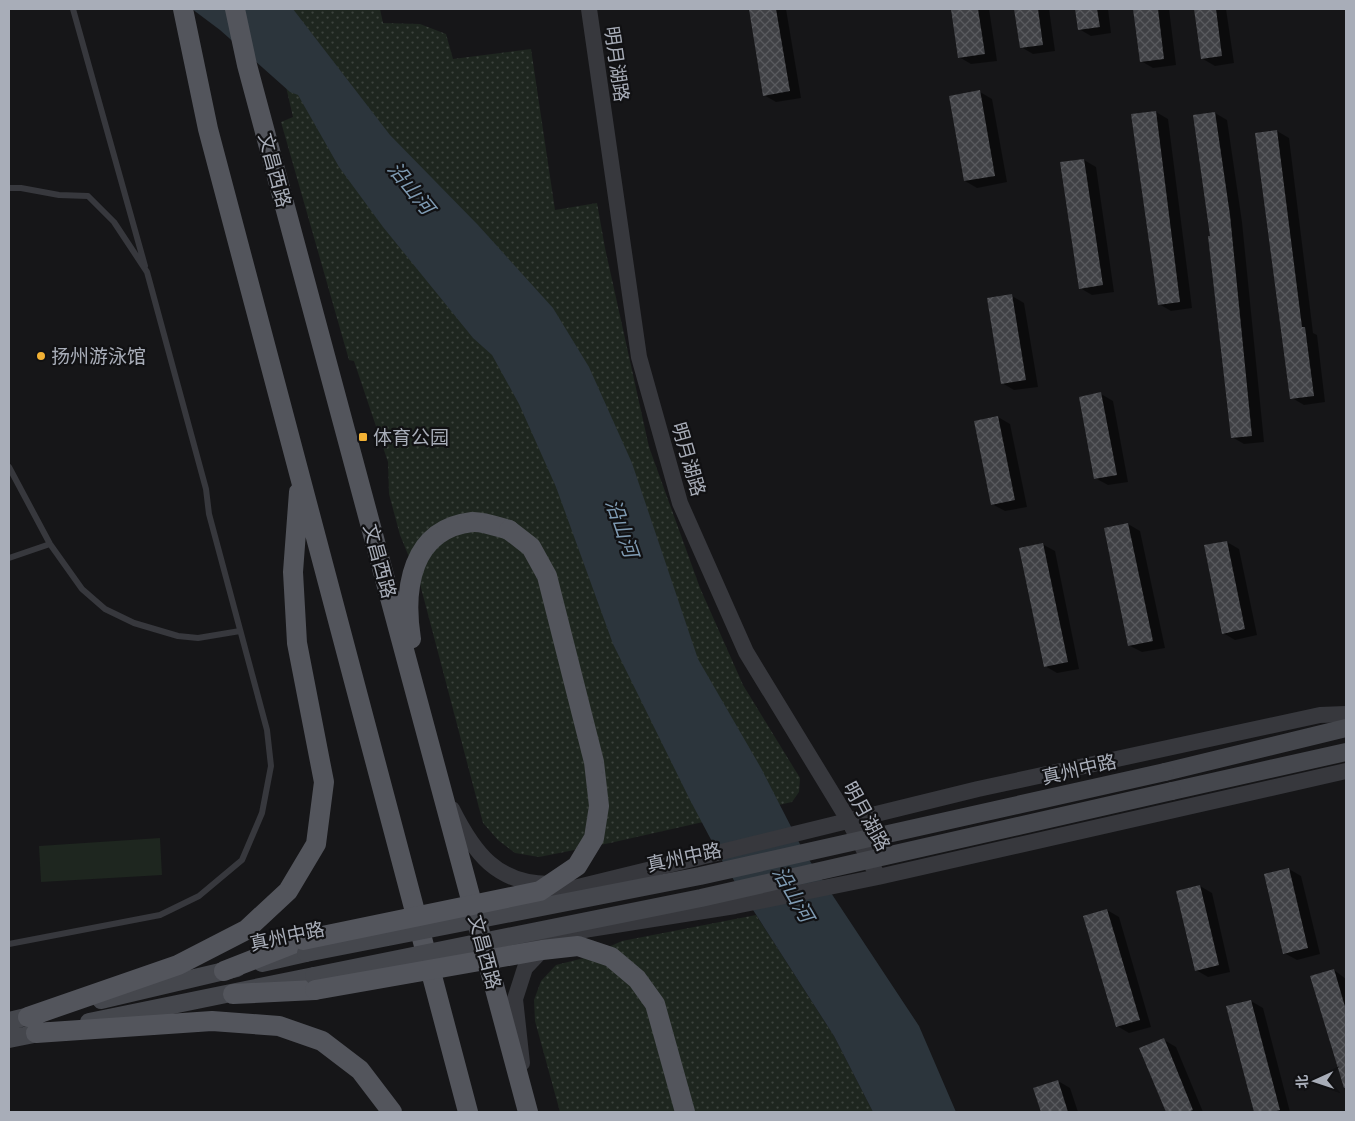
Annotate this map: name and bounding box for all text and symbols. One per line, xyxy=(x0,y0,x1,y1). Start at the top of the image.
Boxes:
street label: 明月湖路 xyxy=(599,25,634,103)
street label: 文昌西路 xyxy=(253,130,296,210)
water label: 沿山河 xyxy=(382,157,442,223)
place label: 扬州游泳馆 xyxy=(51,344,146,369)
marker: 扬州游泳馆 xyxy=(35,350,47,362)
street label: 明月湖路 xyxy=(666,419,711,499)
place label: 体育公园 xyxy=(373,425,449,450)
marker: 体育公园 xyxy=(357,431,369,443)
water label: 沿山河 xyxy=(600,495,645,564)
street label: 文昌西路 xyxy=(358,521,401,601)
street label: 真州中路 xyxy=(1039,749,1119,790)
street label: 明月湖路 xyxy=(837,777,896,856)
street label: 真州中路 xyxy=(644,837,724,878)
water label: 沿山河 xyxy=(767,862,821,930)
street label: 文昌西路 xyxy=(463,912,506,992)
street label: 真州中路 xyxy=(247,916,327,957)
north arrow xyxy=(1290,1056,1340,1106)
text: 北 xyxy=(1293,1074,1311,1089)

